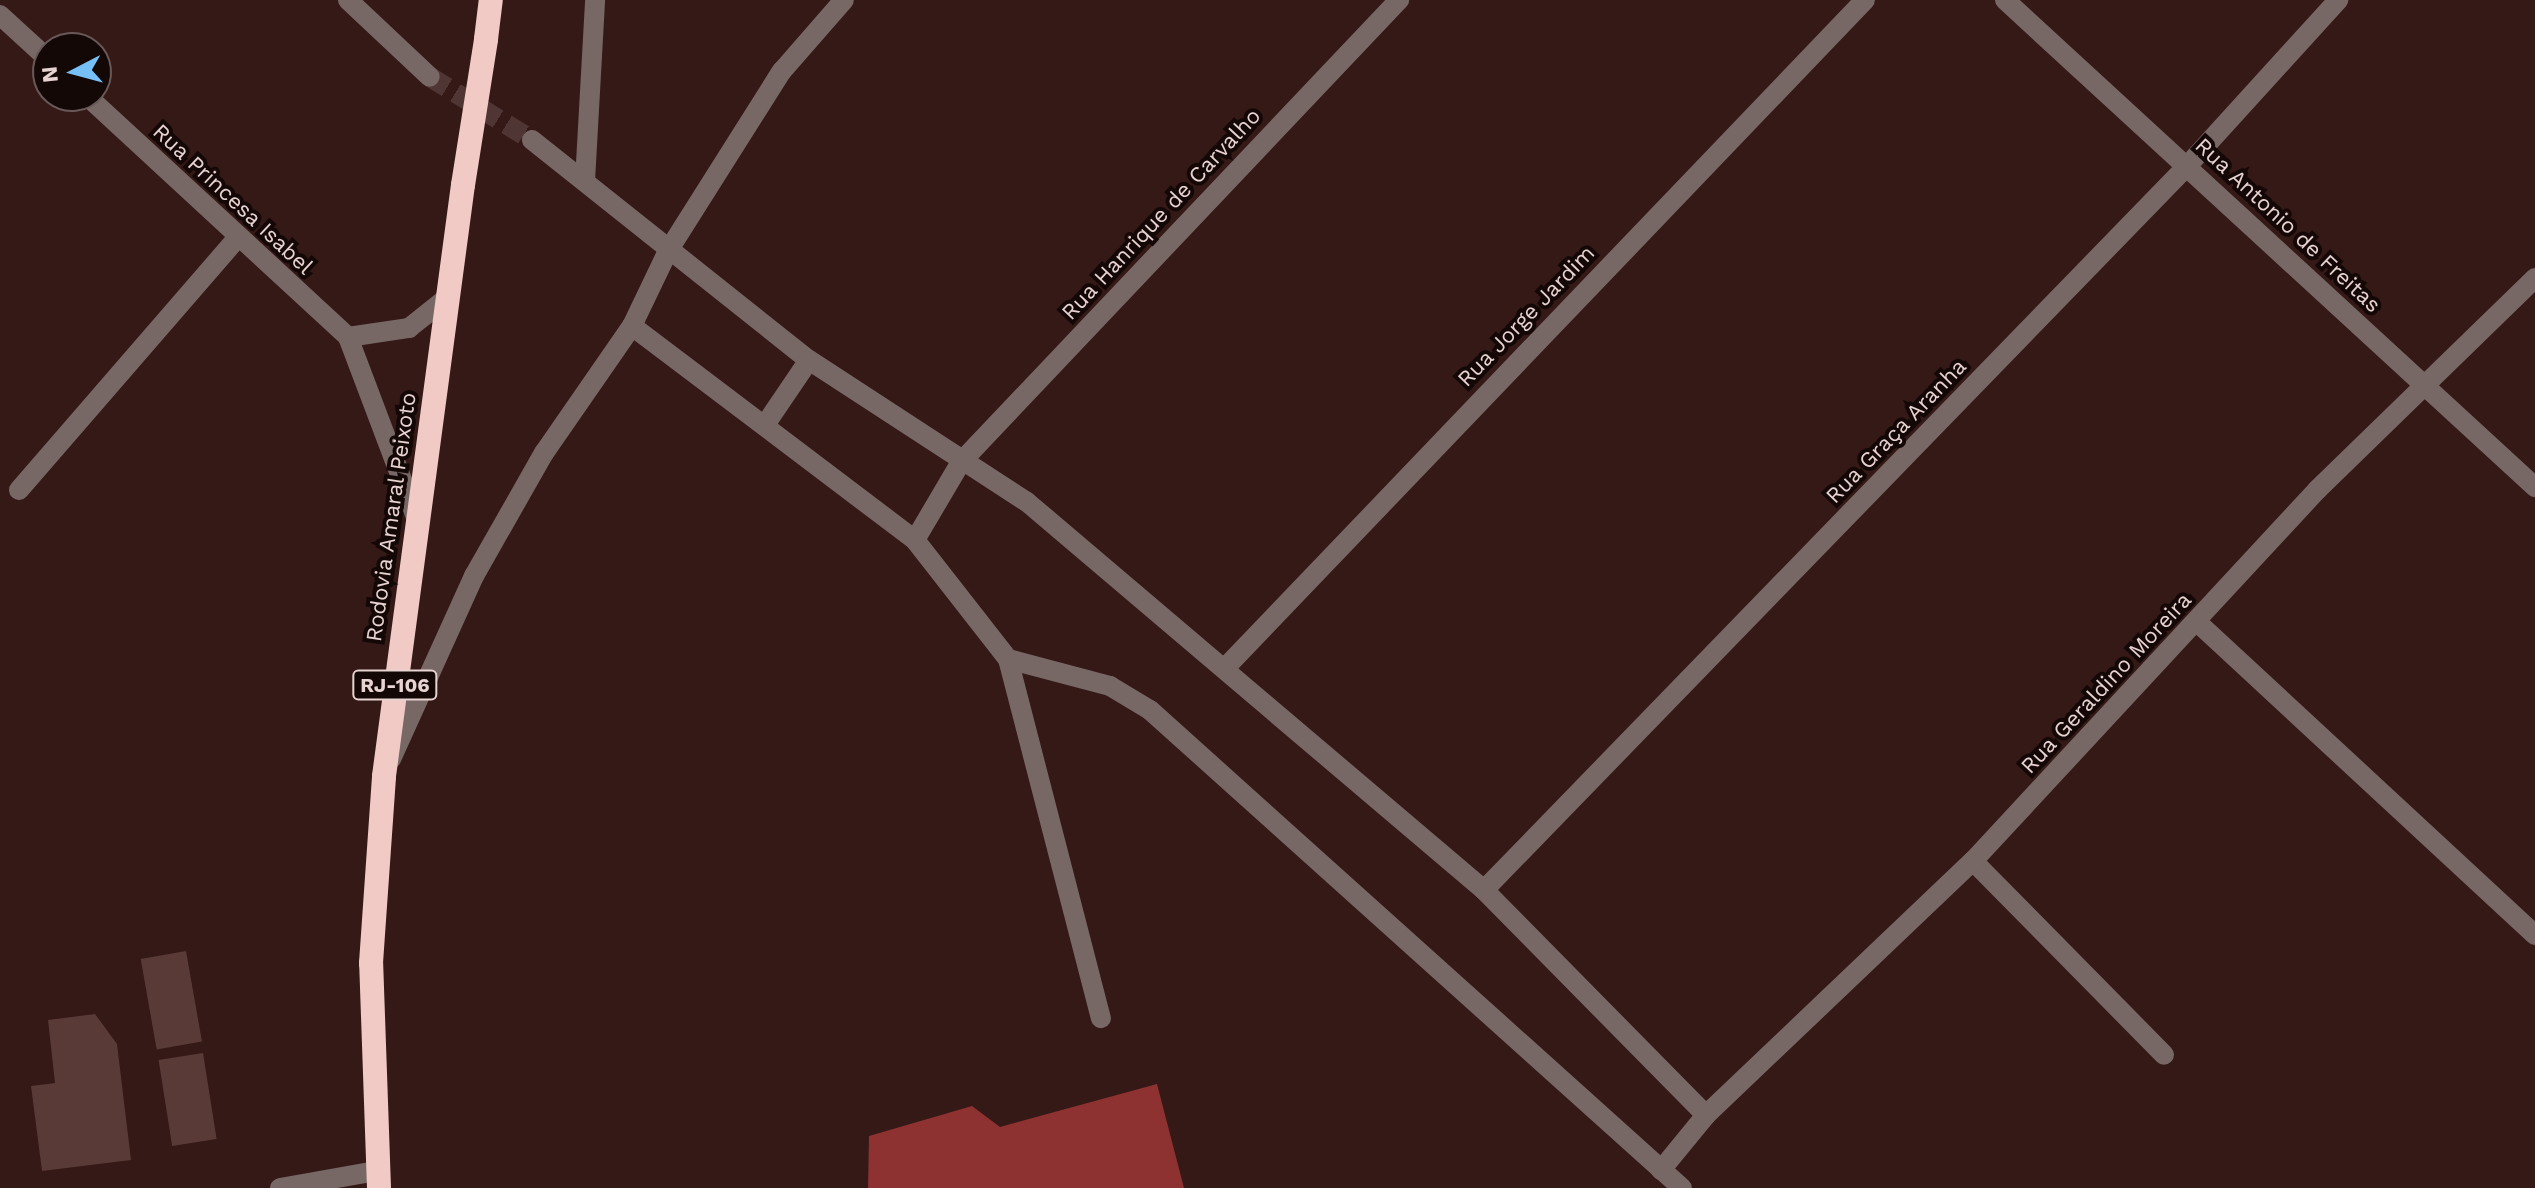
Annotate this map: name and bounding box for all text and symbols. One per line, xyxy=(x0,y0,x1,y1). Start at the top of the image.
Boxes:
north arrow xyxy=(32,32,112,112)
text: N xyxy=(36,65,63,84)
street label: Rua Hanrique de Carvalho xyxy=(1056,103,1266,325)
street label: Rua Princesa Isabel xyxy=(147,118,319,280)
street label: Rua Antonio de Freitas xyxy=(2189,132,2387,318)
street label: Rua Jorge Jardim xyxy=(1451,239,1601,393)
street label: Rua Graça Aranha xyxy=(1820,353,1972,509)
street label: Rodovia Amaral Peixoto xyxy=(360,390,422,644)
street label: Rua Geraldino Moreira xyxy=(2015,587,2197,779)
road number: RJ-106 xyxy=(351,669,439,701)

